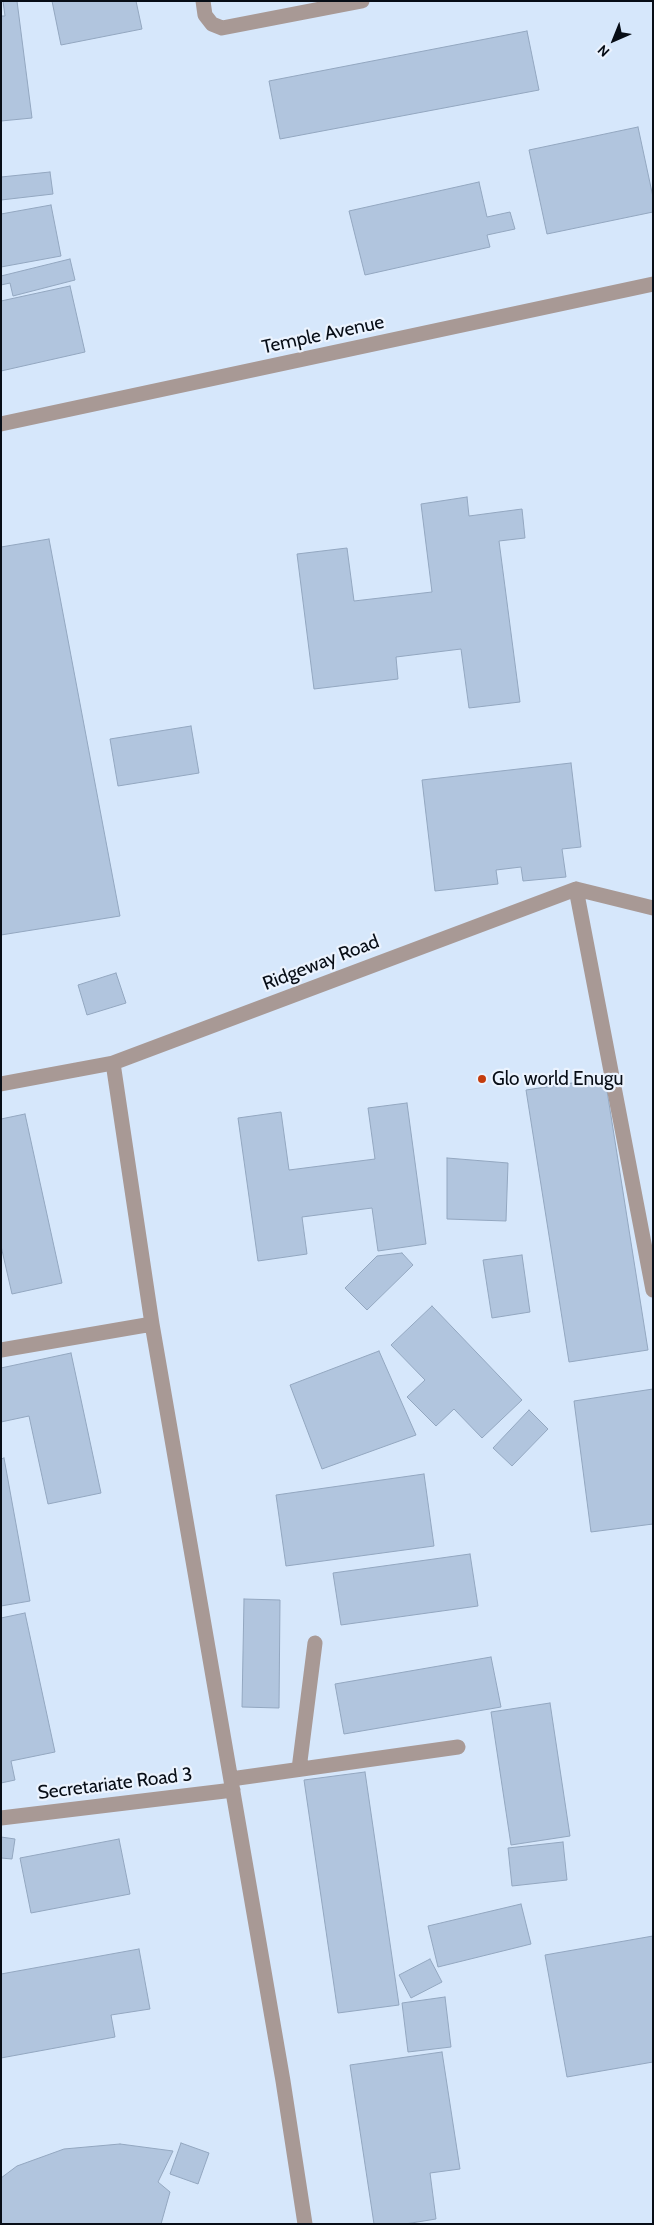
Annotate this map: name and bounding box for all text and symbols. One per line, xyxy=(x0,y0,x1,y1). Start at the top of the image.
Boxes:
north arrow xyxy=(589,15,639,65)
text: N xyxy=(594,41,613,61)
street label: Temple Avenue xyxy=(260,311,386,359)
street label: Ridgeway Road xyxy=(260,930,382,996)
place label: Glo world Enugu xyxy=(492,1068,623,1090)
marker: Glo world Enugu xyxy=(476,1073,488,1085)
street label: Secretariate Road 3 xyxy=(36,1763,194,1805)

